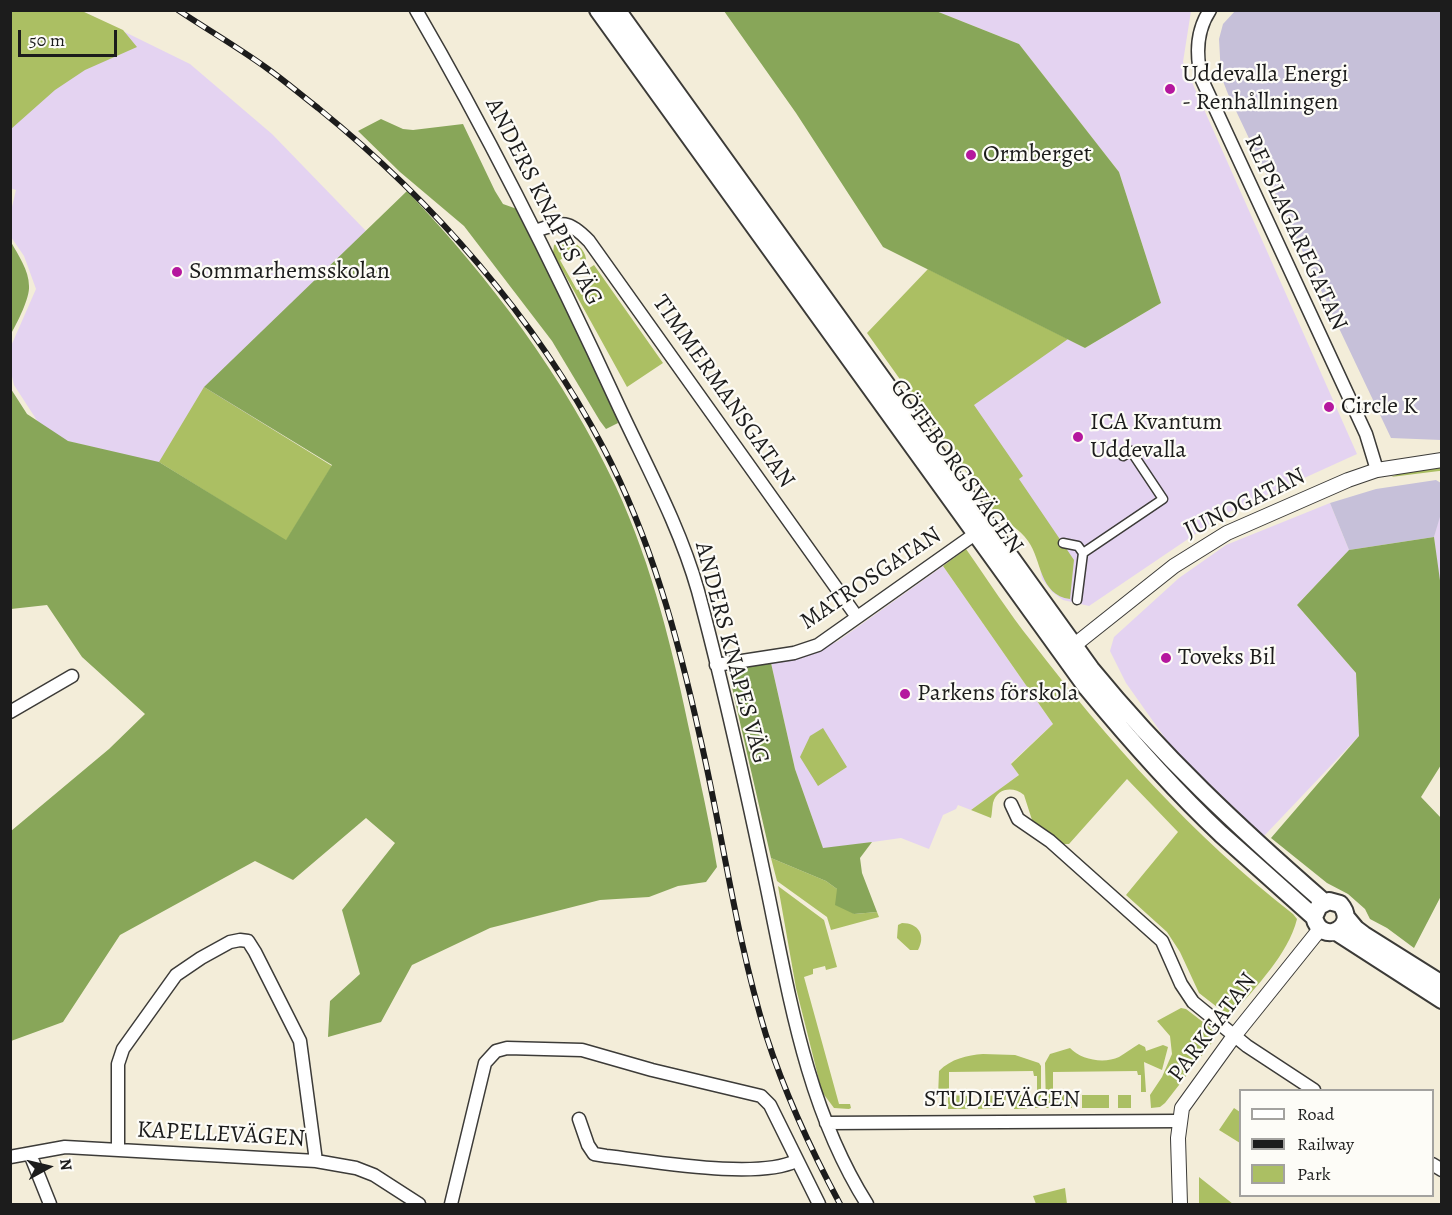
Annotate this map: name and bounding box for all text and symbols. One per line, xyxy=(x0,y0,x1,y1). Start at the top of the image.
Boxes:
scale bar xyxy=(21,18,120,56)
text: 50 m xyxy=(29,28,65,52)
place label: Uddevalla Energi - Renhållningen xyxy=(1182,61,1349,117)
marker: Uddevalla Energi - Renhållningen xyxy=(1163,82,1177,96)
street label: ANDERS KNAPES VÄG xyxy=(478,94,608,310)
street label: REPSLAGAREGATAN xyxy=(1237,130,1353,336)
place label: Ormberget xyxy=(983,141,1092,169)
marker: Ormberget xyxy=(964,148,978,162)
place label: Sommarhemsskolan xyxy=(189,258,390,286)
marker: Sommarhemsskolan xyxy=(170,265,184,279)
street label: TIMMERMANSGATAN xyxy=(646,290,800,494)
street label: GÖTEBORGSVÄGEN xyxy=(883,374,1029,560)
place label: Circle K xyxy=(1341,393,1418,421)
marker: Circle K xyxy=(1322,400,1336,414)
place label: ICA Kvantum Uddevalla xyxy=(1090,409,1222,465)
marker: ICA Kvantum Uddevalla xyxy=(1071,430,1085,444)
street label: JUNOGATAN xyxy=(1180,462,1310,546)
street label: MATROSGATAN xyxy=(795,521,947,637)
street label: ANDERS KNAPES VÄG xyxy=(687,539,775,767)
place label: Toveks Bil xyxy=(1178,644,1275,672)
marker: Toveks Bil xyxy=(1159,651,1173,665)
place label: Parkens förskola xyxy=(917,680,1079,708)
marker: Parkens förskola xyxy=(898,687,912,701)
street label: PARKGATAN xyxy=(1163,968,1263,1088)
street label: STUDIEVÄGEN xyxy=(924,1086,1080,1114)
legend xyxy=(1239,1089,1434,1197)
text: Road xyxy=(1297,1102,1334,1126)
street label: KAPELLEVÄGEN xyxy=(136,1116,306,1154)
text: Railway xyxy=(1297,1132,1354,1156)
north arrow xyxy=(18,1137,78,1197)
text: N xyxy=(54,1157,78,1172)
text: Park xyxy=(1297,1162,1331,1186)

